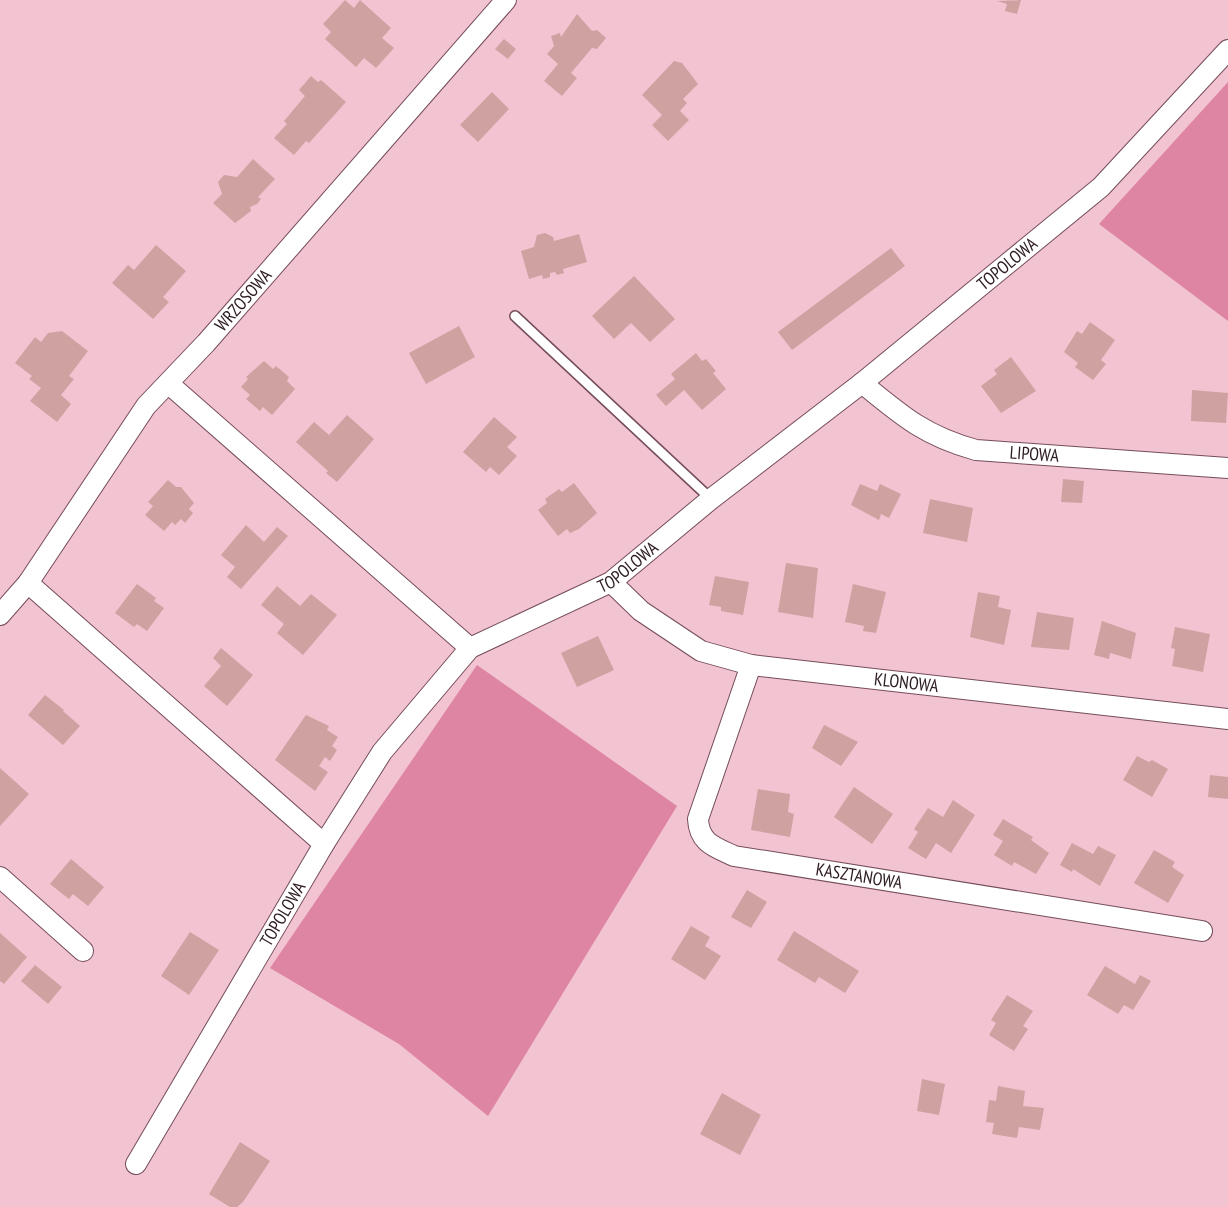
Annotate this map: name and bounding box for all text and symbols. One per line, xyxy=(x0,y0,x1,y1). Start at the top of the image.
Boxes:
street label: TOPOLOWA xyxy=(972,232,1042,295)
street label: WRZOSOWA xyxy=(210,264,277,336)
street label: LIPOWA xyxy=(1009,440,1060,467)
street label: TOPOLOWA xyxy=(594,536,663,598)
street label: KLONOWA xyxy=(873,667,940,697)
street label: KASZTANOWA xyxy=(814,857,905,894)
street label: TOPOLOWA xyxy=(255,877,311,950)

